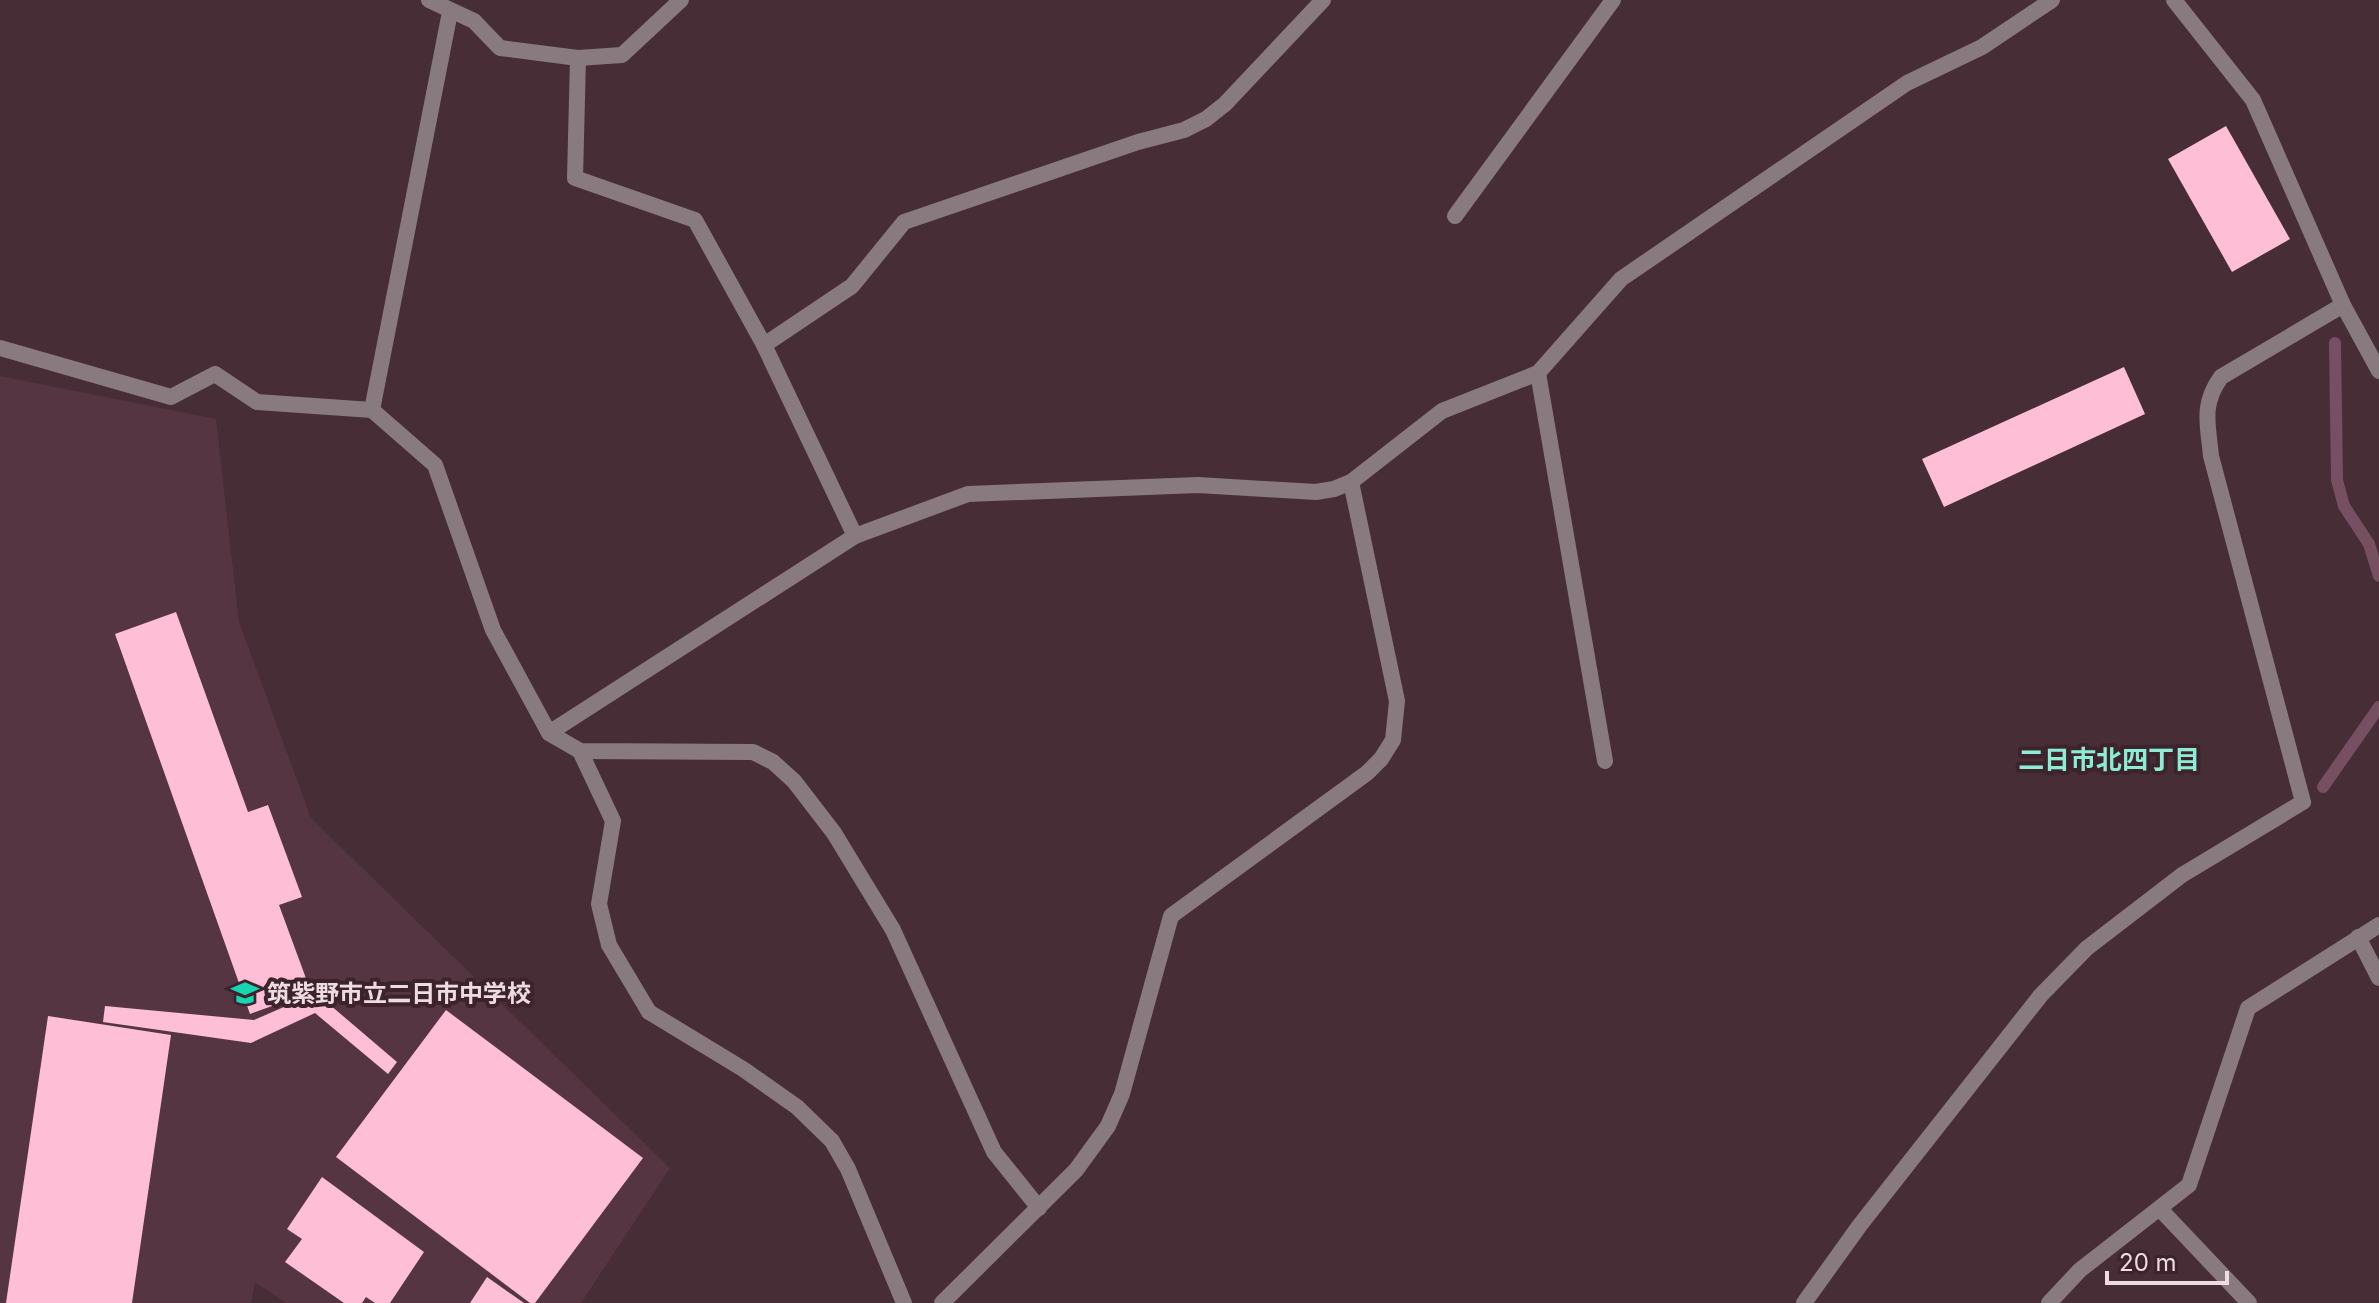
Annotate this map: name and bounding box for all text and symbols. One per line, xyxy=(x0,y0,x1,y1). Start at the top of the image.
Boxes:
district label: 二日市北四丁目 xyxy=(2018,744,2200,775)
school or university icon: 筑紫野市立二日市中学校 xyxy=(230,978,260,1008)
place label: 筑紫野市立二日市中学校 xyxy=(267,979,531,1008)
scale bar xyxy=(2107,1235,2227,1285)
text: 20 m xyxy=(2119,1248,2177,1277)

